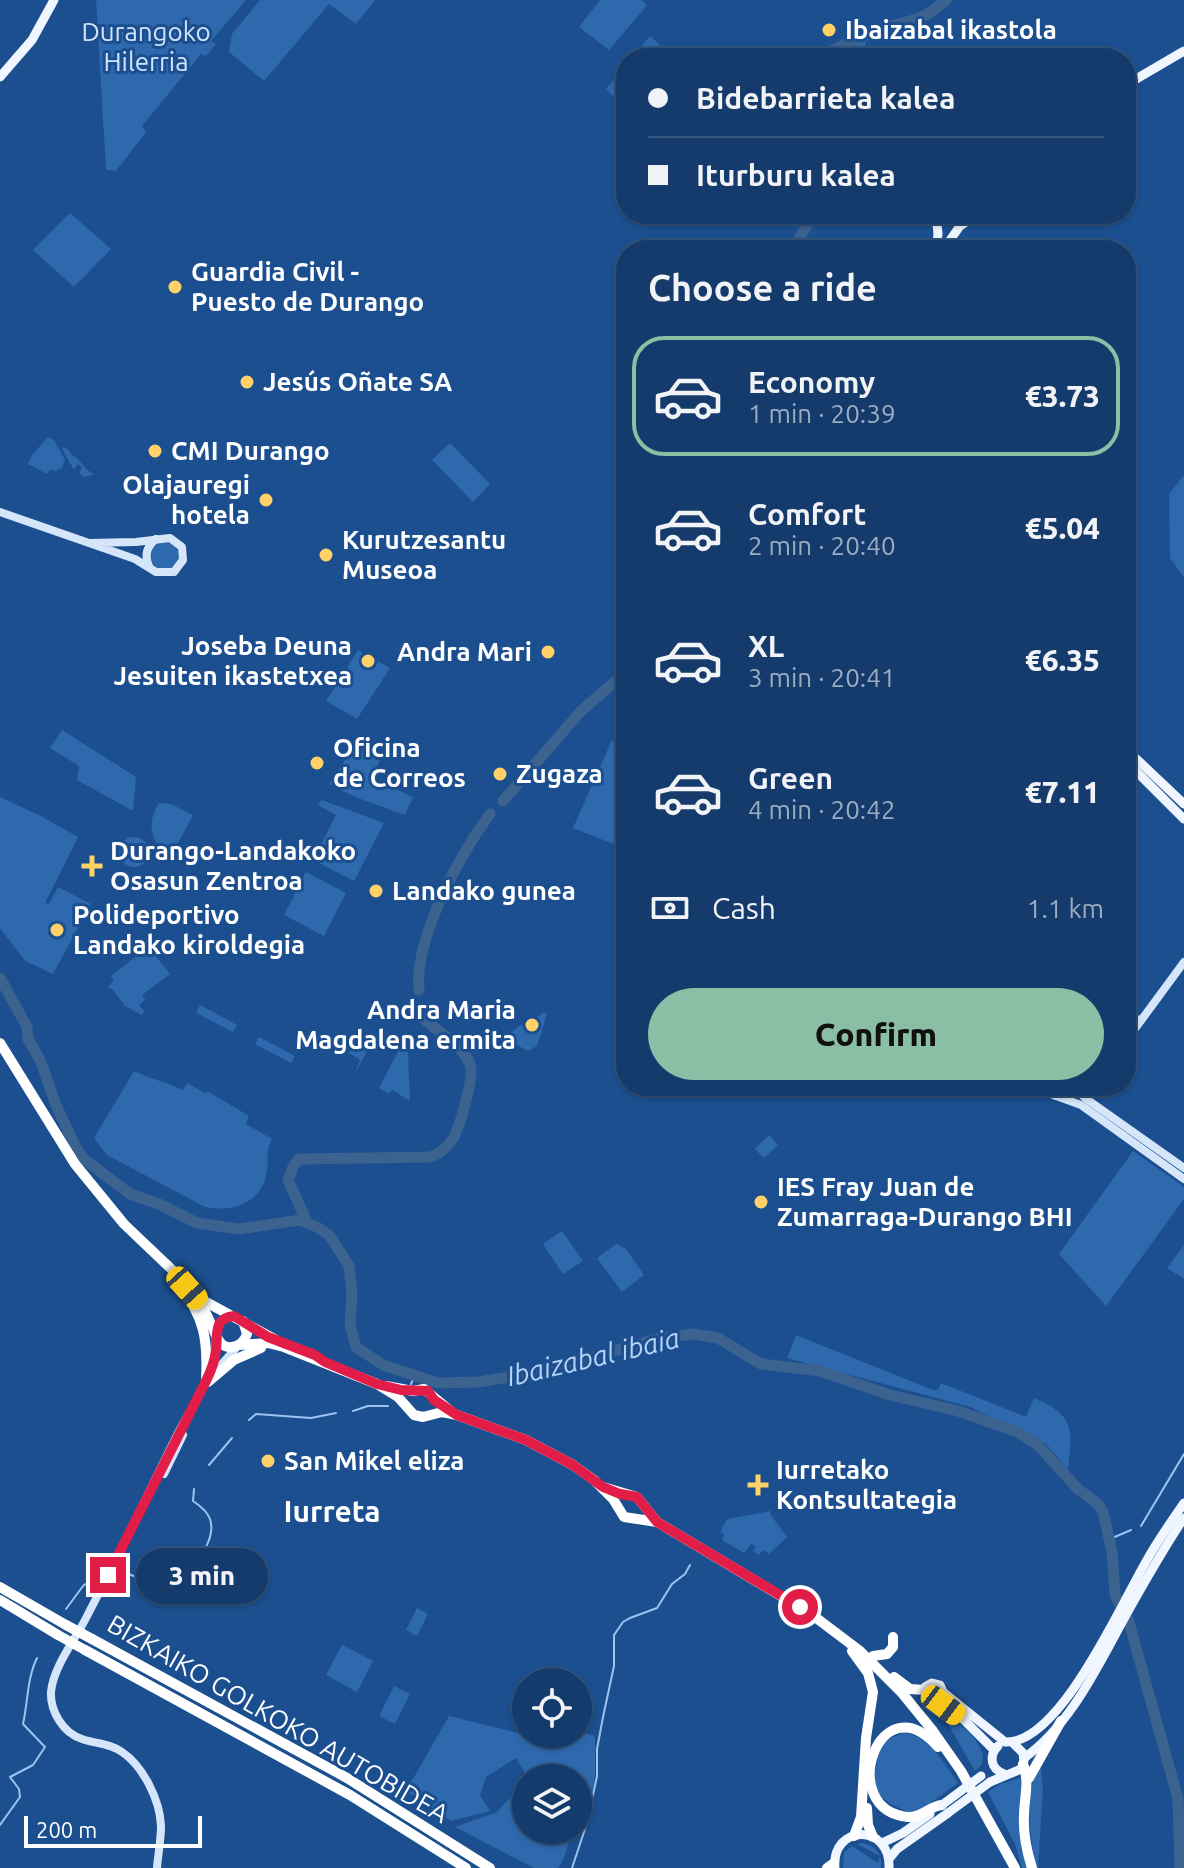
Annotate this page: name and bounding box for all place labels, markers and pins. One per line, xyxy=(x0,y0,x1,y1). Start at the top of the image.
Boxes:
place label: Ibaizabal ikastola xyxy=(845,15,1057,44)
marker: Ibaizabal ikastola xyxy=(820,21,838,39)
place label: Guardia Civil - Puesto de Durango xyxy=(191,257,424,316)
marker: Guardia Civil - Puesto de Durango xyxy=(166,278,184,296)
place label: Jesús Oñate SA xyxy=(263,367,453,396)
marker: Jesús Oñate SA xyxy=(238,373,256,391)
place label: CMI Durango xyxy=(171,436,330,465)
marker: CMI Durango xyxy=(146,442,164,460)
place label: Olajauregi hotela xyxy=(122,470,250,529)
marker: Olajauregi hotela xyxy=(257,491,275,509)
place label: Kurutzesantu Museoa xyxy=(342,525,506,584)
marker: Kurutzesantu Museoa xyxy=(317,546,335,564)
place label: Joseba Deuna Jesuiten ikastetxea xyxy=(114,631,352,690)
place label: Andra Mari xyxy=(397,637,532,666)
marker: Andra Mari xyxy=(539,643,557,661)
marker: Joseba Deuna Jesuiten ikastetxea xyxy=(359,652,377,670)
place label: Oficina de Correos xyxy=(333,733,466,792)
marker: Oficina de Correos xyxy=(308,754,326,772)
place label: Zugaza xyxy=(516,759,603,788)
marker: Zugaza xyxy=(491,765,509,783)
place label: Durango-Landakoko Osasun Zentroa xyxy=(110,836,356,895)
marker: Durango-Landakoko Osasun Zentroa xyxy=(81,855,103,877)
place label: Landako gunea xyxy=(392,876,576,905)
marker: Landako gunea xyxy=(367,882,385,900)
place label: Polideportivo Landako kiroldegia xyxy=(73,900,305,959)
marker: Polideportivo Landako kiroldegia xyxy=(48,921,66,939)
place label: Andra Maria Magdalena ermita xyxy=(295,995,516,1054)
marker: Andra Maria Magdalena ermita xyxy=(523,1016,541,1034)
place label: IES Fray Juan de Zumarraga-Durango BHI xyxy=(777,1172,1073,1231)
marker: IES Fray Juan de Zumarraga-Durango BHI xyxy=(752,1193,770,1211)
place label: San Mikel eliza xyxy=(284,1446,464,1475)
marker: San Mikel eliza xyxy=(259,1452,277,1470)
place label: Iurretako Kontsultategia xyxy=(776,1455,957,1514)
marker: Iurretako Kontsultategia xyxy=(747,1474,769,1496)

